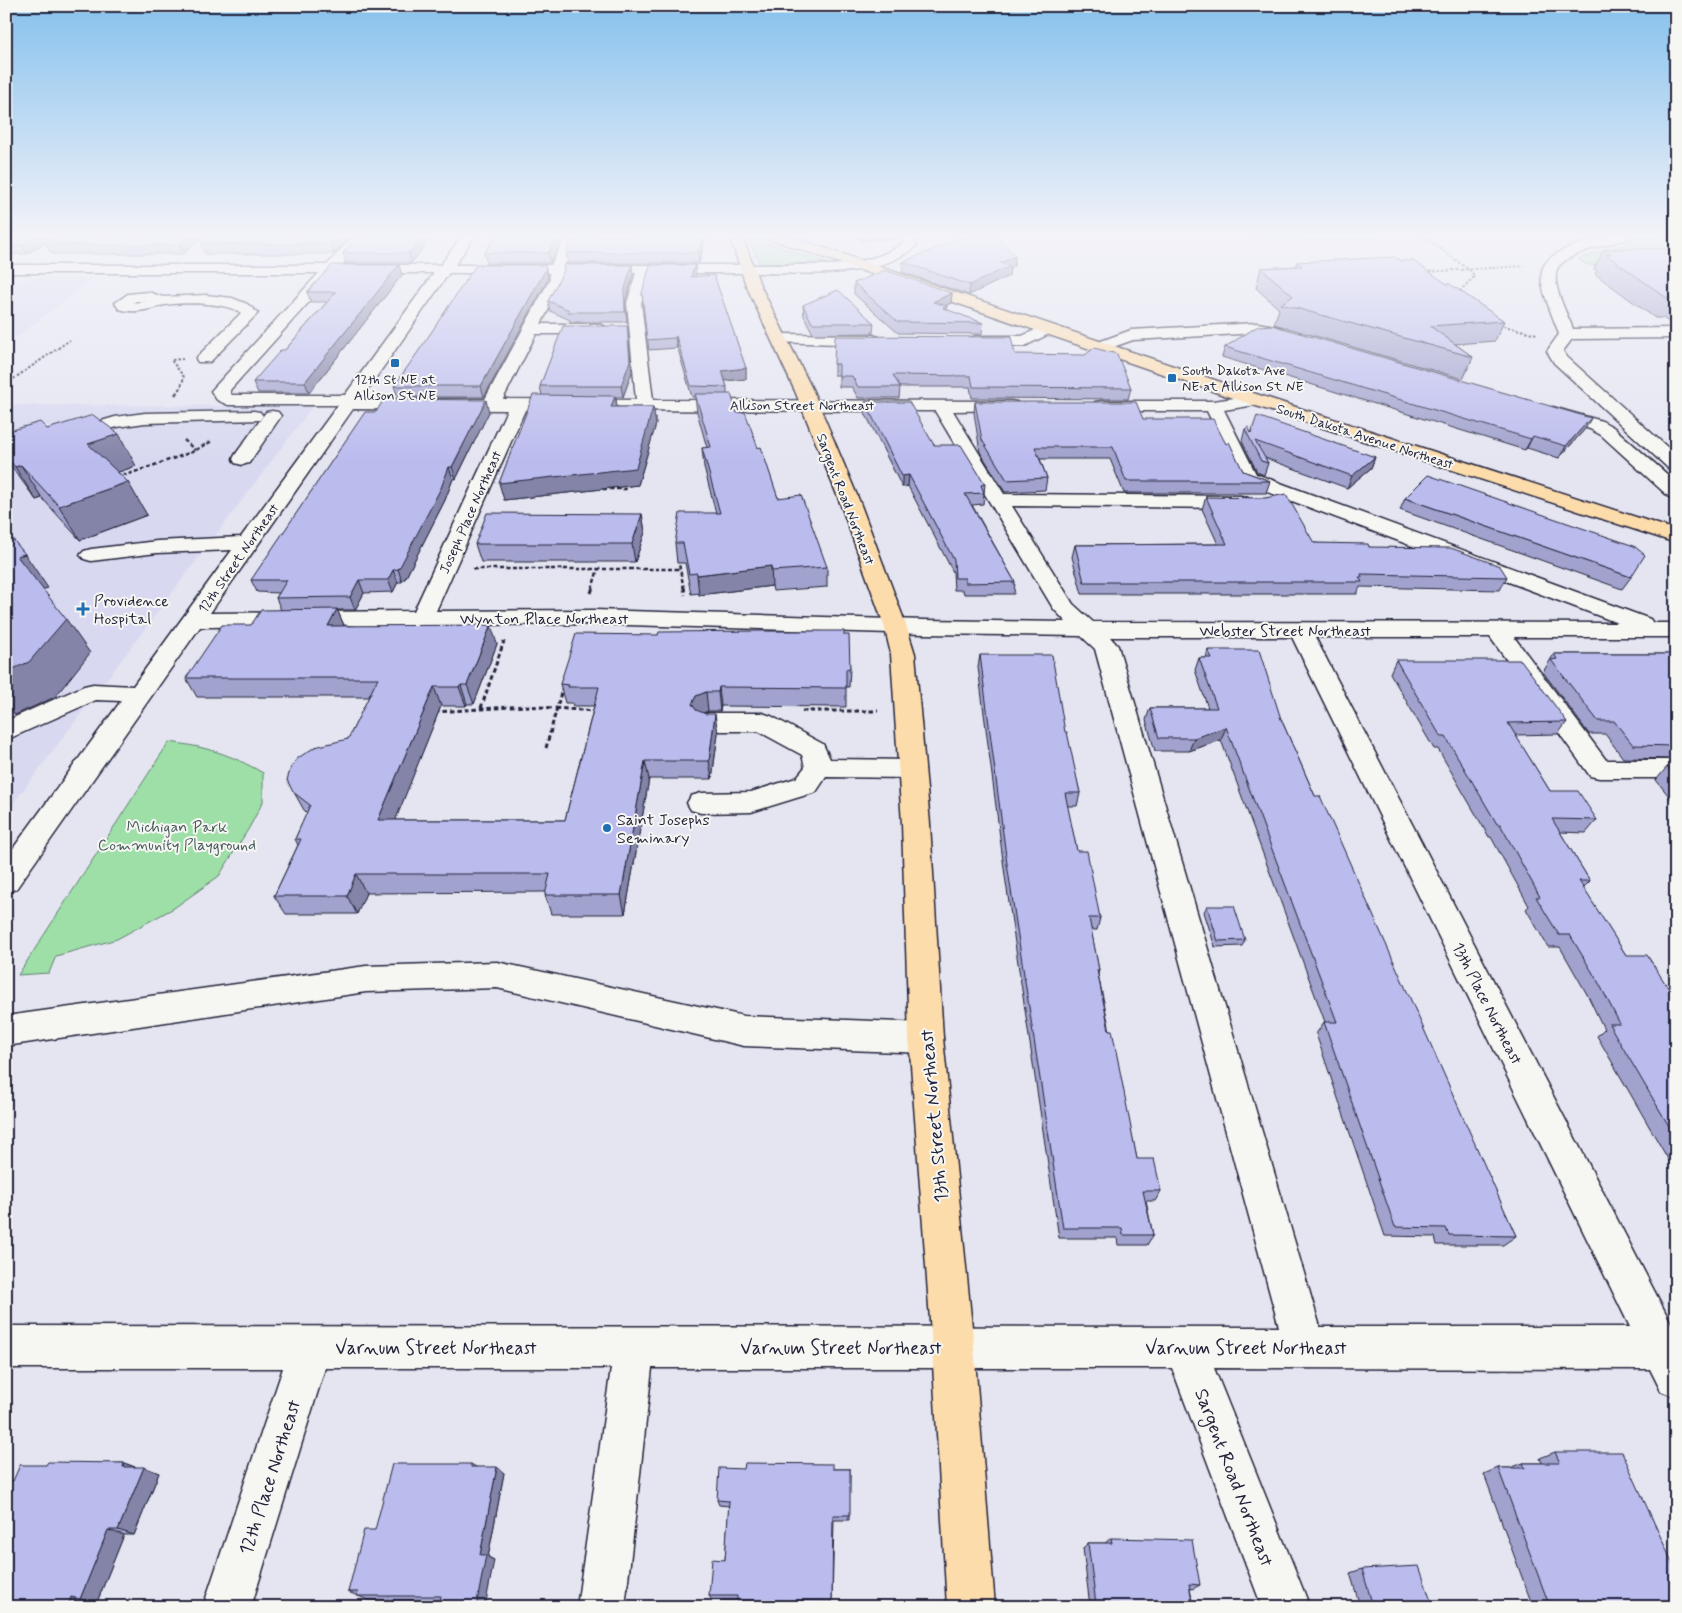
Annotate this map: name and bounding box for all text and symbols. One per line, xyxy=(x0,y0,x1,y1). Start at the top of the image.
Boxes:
marker: 12th St NE at Allison St NE xyxy=(389,357,401,369)
place label: South Dakota Ave NE at Allison St NE xyxy=(1182,362,1304,396)
place label: 12th St NE at Allison St NE xyxy=(354,371,437,405)
marker: South Dakota Ave NE at Allison St NE xyxy=(1166,372,1178,384)
street label: Allison Street Northeast xyxy=(730,397,875,415)
street label: South Dakota Avenue Northeast xyxy=(1274,400,1456,474)
street label: Sargent Road Northeast xyxy=(811,431,879,568)
street label: Joseph Place Northeast xyxy=(436,448,506,577)
street label: 12th Street Northeast xyxy=(194,500,284,617)
place label: Providence Hospital xyxy=(94,591,169,630)
marker: Providence Hospital xyxy=(76,602,90,616)
street label: Wynton Place Northeast xyxy=(460,609,628,630)
street label: Webster Street Northeast xyxy=(1199,621,1371,642)
place label: Saint Josephs Seminary xyxy=(617,810,710,849)
park label: Michigan Park Community Playground xyxy=(98,817,256,856)
marker: Saint Josephs Seminary xyxy=(601,822,613,834)
street label: 13th Place Northeast xyxy=(1447,939,1527,1068)
street label: 13th Street Northeast xyxy=(914,1028,955,1203)
street label: Varnum Street Northeast xyxy=(335,1336,537,1361)
street label: Varnum Street Northeast xyxy=(740,1336,942,1361)
street label: Varnum Street Northeast xyxy=(1145,1336,1347,1361)
street label: Sargent Road Northeast xyxy=(1186,1385,1279,1571)
street label: 12th Place Northeast xyxy=(234,1397,307,1558)

